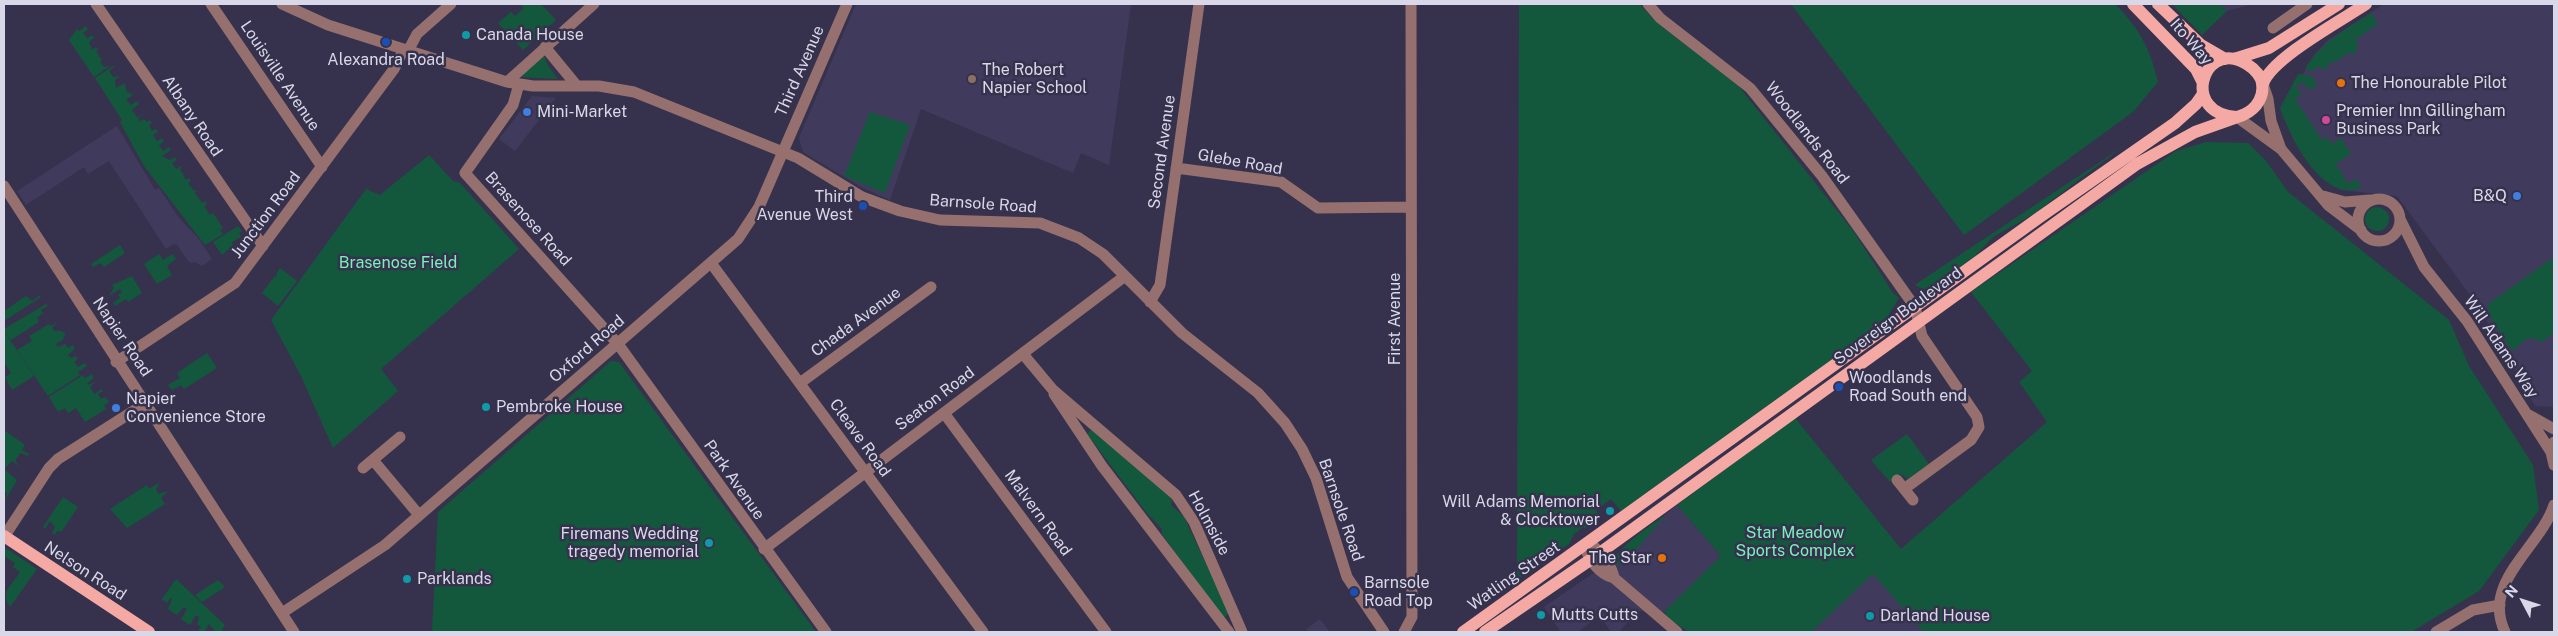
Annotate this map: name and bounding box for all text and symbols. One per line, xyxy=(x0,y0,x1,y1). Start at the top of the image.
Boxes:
street label: Ito Way xyxy=(2166,15,2216,69)
street label: Louisville Avenue xyxy=(236,17,324,135)
street label: Third Avenue xyxy=(771,23,829,119)
place label: Canada House xyxy=(476,25,584,45)
marker: Canada House xyxy=(460,29,472,41)
marker: Alexandra Road xyxy=(380,36,392,48)
place label: Alexandra Road xyxy=(327,50,445,70)
place label: The Robert Napier School xyxy=(982,60,1087,98)
street label: Albany Road xyxy=(158,72,226,160)
marker: The Robert Napier School xyxy=(966,73,978,85)
place label: The Honourable Pilot xyxy=(2351,73,2507,93)
marker: The Honourable Pilot xyxy=(2335,77,2347,89)
street label: Woodlands Road xyxy=(1761,78,1853,188)
street label: Second Avenue xyxy=(1144,94,1180,210)
place label: Premier Inn Gillingham Business Park xyxy=(2336,101,2506,139)
place label: Mini-Market xyxy=(537,102,627,122)
marker: Mini-Market xyxy=(521,106,533,118)
marker: Premier Inn Gillingham Business Park xyxy=(2320,114,2332,126)
street label: Glebe Road xyxy=(1196,145,1284,179)
street label: Junction Road xyxy=(227,168,305,262)
street label: Brasenose Road xyxy=(481,168,575,270)
place label: B&Q xyxy=(2473,186,2507,206)
place label: Third Avenue West xyxy=(756,187,853,225)
marker: B&Q xyxy=(2511,190,2523,202)
street label: Barnsole Road xyxy=(929,191,1037,217)
marker: Third Avenue West xyxy=(857,200,869,212)
park label: Brasenose Field xyxy=(339,253,457,273)
street label: Sovereign Boulevard xyxy=(1830,263,1966,369)
street label: First Avenue xyxy=(1385,273,1405,365)
street label: Chada Avenue xyxy=(807,283,905,361)
street label: Will Adams Way xyxy=(2460,292,2542,402)
street label: Napier Road xyxy=(88,294,156,380)
street label: Oxford Road xyxy=(546,311,628,387)
street label: Seaton Road xyxy=(892,363,978,435)
place label: Woodlands Road South end xyxy=(1849,368,1967,406)
marker: Woodlands Road South end xyxy=(1833,381,1845,393)
place label: Napier Convenience Store xyxy=(126,389,266,427)
street label: Cleave Road xyxy=(825,395,895,481)
place label: Pembroke House xyxy=(496,397,623,417)
marker: Pembroke House xyxy=(480,401,492,413)
marker: Napier Convenience Store xyxy=(110,402,122,414)
street label: Park Avenue xyxy=(699,436,769,524)
street label: Barnsole Road xyxy=(1314,456,1368,564)
street label: Malvern Road xyxy=(1000,466,1076,560)
street label: Holmside xyxy=(1184,487,1234,559)
place label: Will Adams Memorial & Clocktower xyxy=(1442,492,1600,530)
marker: Will Adams Memorial & Clocktower xyxy=(1604,505,1616,517)
park label: Star Meadow Sports Complex xyxy=(1736,523,1854,561)
place label: Firemans Wedding tragedy memorial xyxy=(560,524,699,562)
street label: Nelson Road xyxy=(40,537,130,605)
marker: Firemans Wedding tragedy memorial xyxy=(703,537,715,549)
street label: Watling Street xyxy=(1464,537,1564,615)
place label: The Star xyxy=(1589,548,1652,568)
marker: The Star xyxy=(1656,552,1668,564)
place label: Parklands xyxy=(417,569,492,589)
marker: Parklands xyxy=(401,573,413,585)
place label: Barnsole Road Top xyxy=(1364,573,1433,611)
north arrow xyxy=(2498,576,2548,626)
text: N xyxy=(2502,582,2521,601)
marker: Barnsole Road Top xyxy=(1348,586,1360,598)
place label: Mutts Cutts xyxy=(1551,605,1638,625)
place label: Darland House xyxy=(1880,606,1990,626)
marker: Mutts Cutts xyxy=(1535,609,1547,621)
marker: Darland House xyxy=(1864,610,1876,622)

